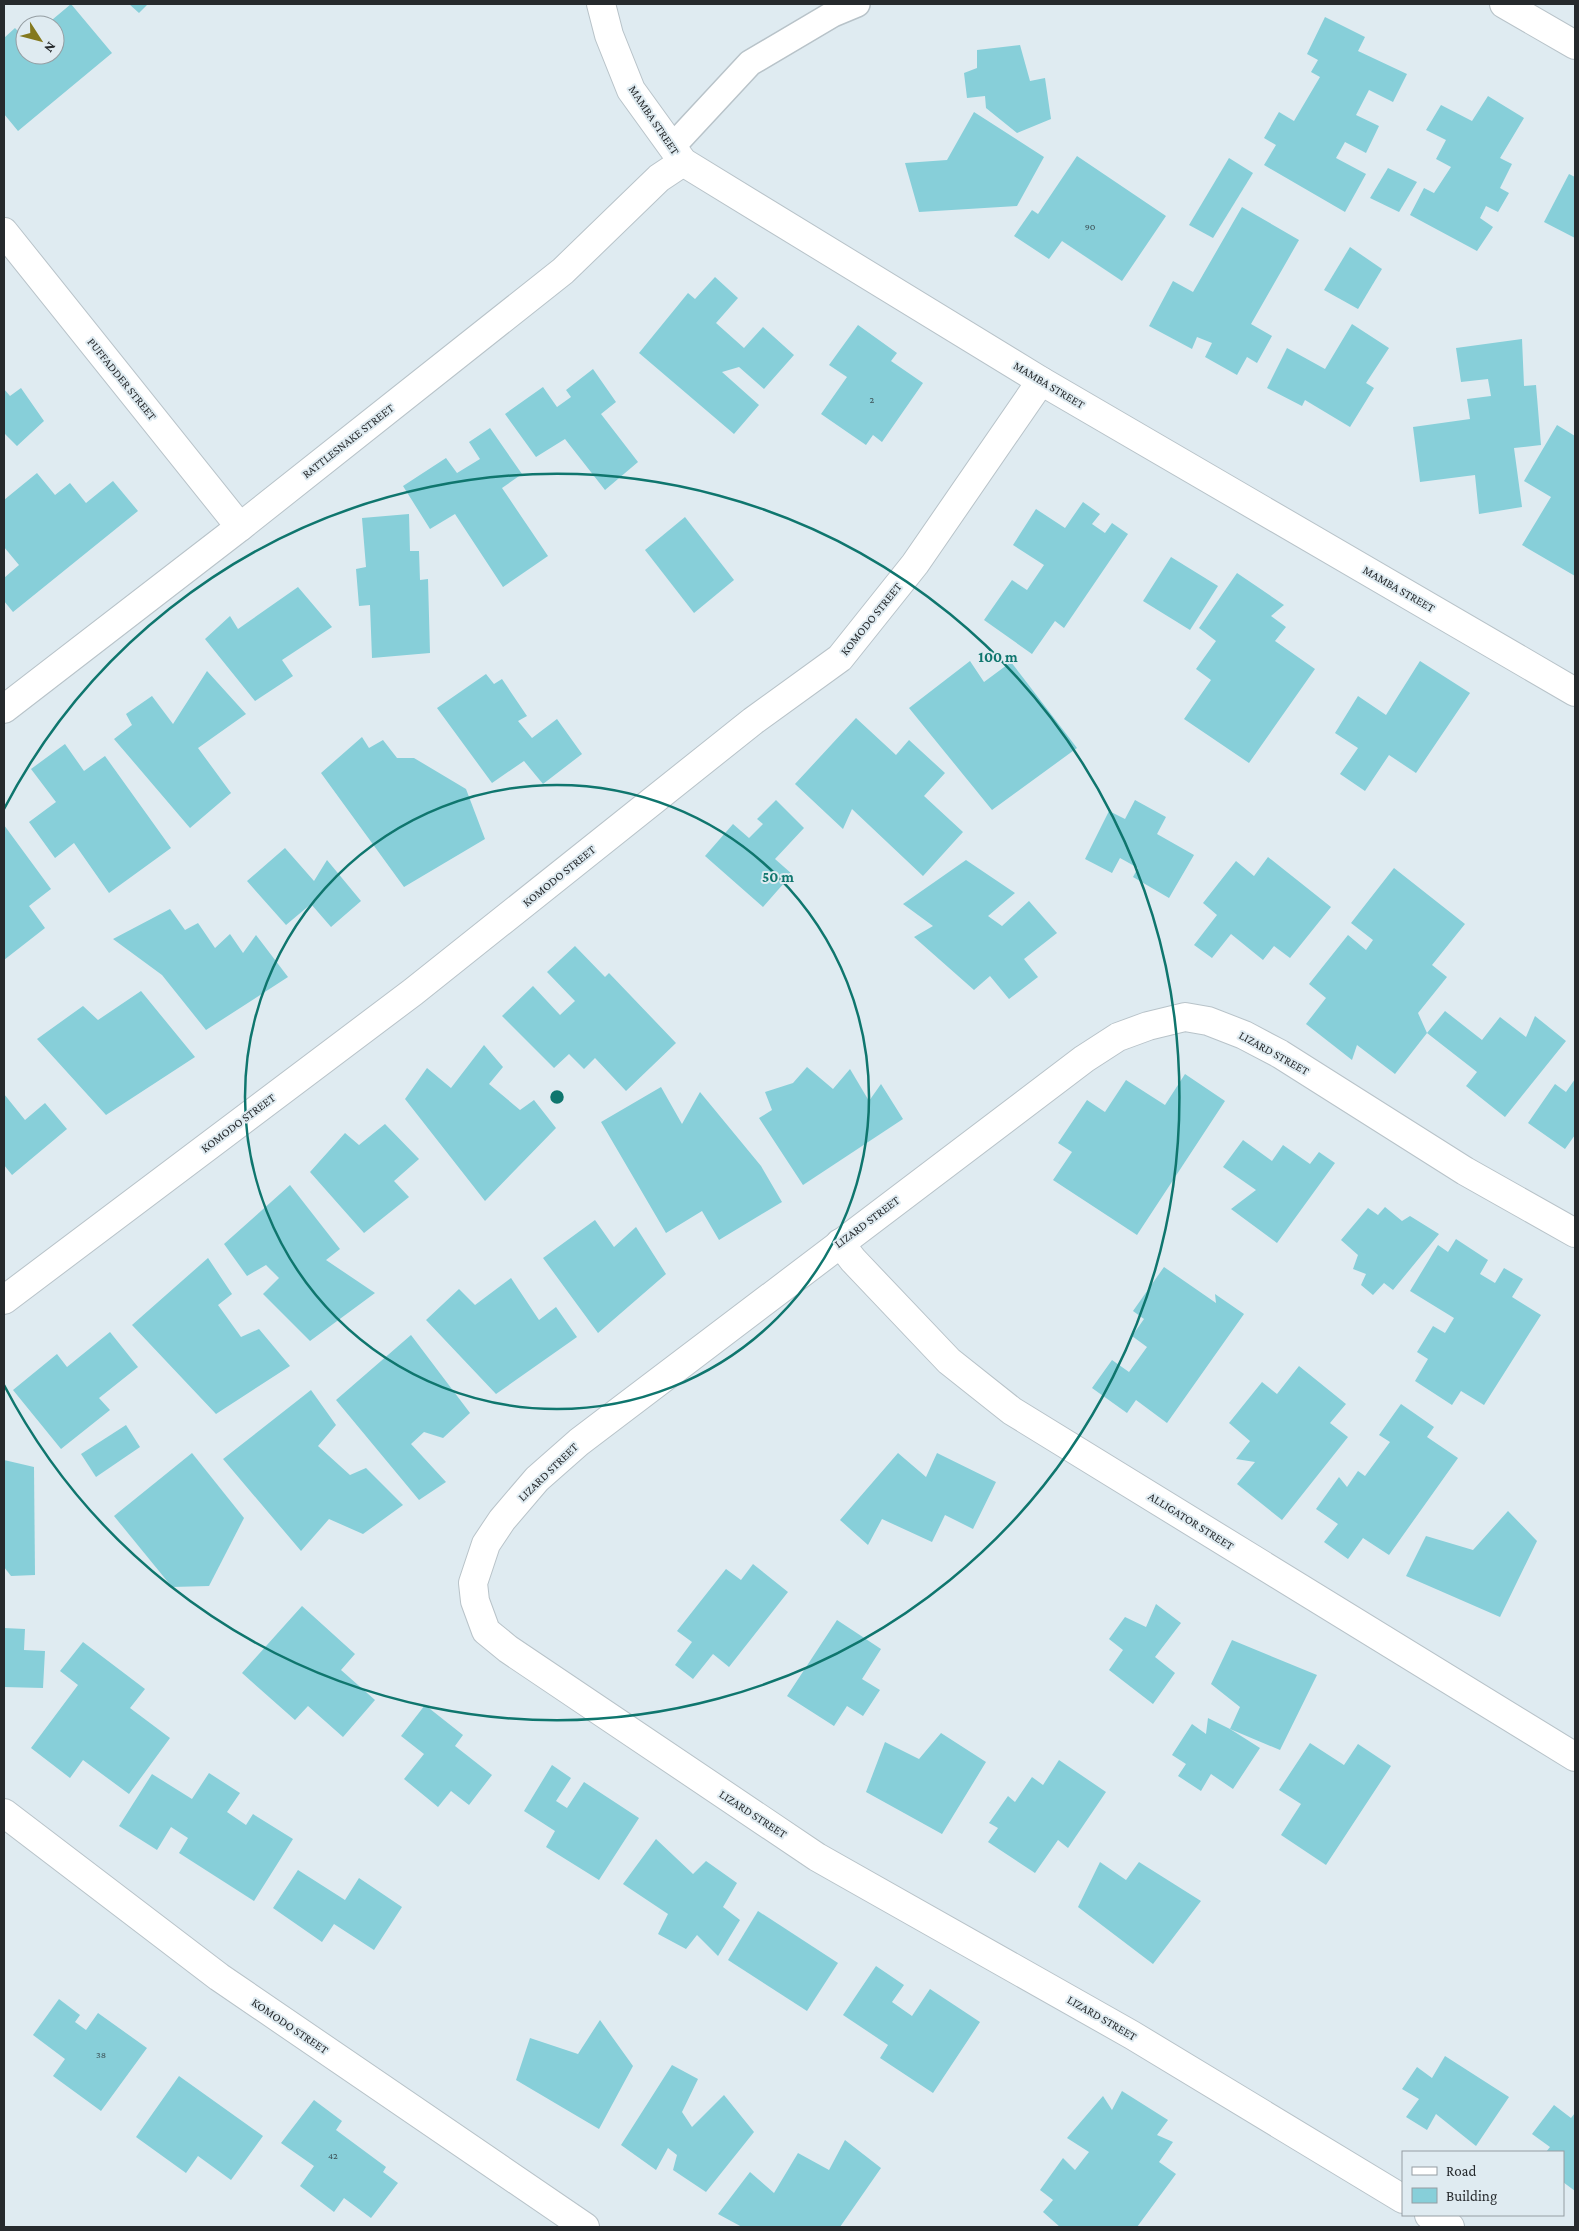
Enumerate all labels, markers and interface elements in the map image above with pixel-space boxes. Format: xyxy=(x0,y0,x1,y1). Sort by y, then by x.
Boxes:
north arrow xyxy=(15,15,65,65)
text: N xyxy=(41,39,60,57)
street label: MAMBA STREET xyxy=(626,83,683,158)
house number: 90 xyxy=(1085,221,1096,232)
street label: PUFFADDER STREET xyxy=(85,335,160,423)
street label: MAMBA STREET xyxy=(1011,358,1088,412)
house number: 2 xyxy=(870,394,875,405)
street label: RATTLESNAKE STREET xyxy=(299,401,397,481)
street label: MAMBA STREET xyxy=(1361,563,1438,615)
street label: KOMODO STREET xyxy=(837,580,905,658)
text: 100 m xyxy=(978,649,1018,665)
street label: KOMODO STREET xyxy=(520,842,598,910)
text: 50 m xyxy=(762,869,794,885)
street label: LIZARD STREET xyxy=(1237,1028,1312,1078)
centre of rings xyxy=(548,1088,566,1106)
street label: KOMODO STREET xyxy=(198,1090,278,1155)
street label: LIZARD STREET xyxy=(832,1193,903,1251)
street label: LIZARD STREET xyxy=(515,1440,581,1504)
street label: ALLIGATOR STREET xyxy=(1146,1489,1237,1553)
street label: LIZARD STREET xyxy=(717,1787,790,1841)
street label: LIZARD STREET xyxy=(1065,1992,1140,2044)
street label: KOMODO STREET xyxy=(249,1995,331,2057)
house number: 38 xyxy=(96,2049,106,2060)
house number: 42 xyxy=(328,2150,338,2161)
legend xyxy=(1402,2151,1564,2216)
text: Road xyxy=(1446,2163,1477,2179)
text: Building xyxy=(1446,2188,1497,2205)

